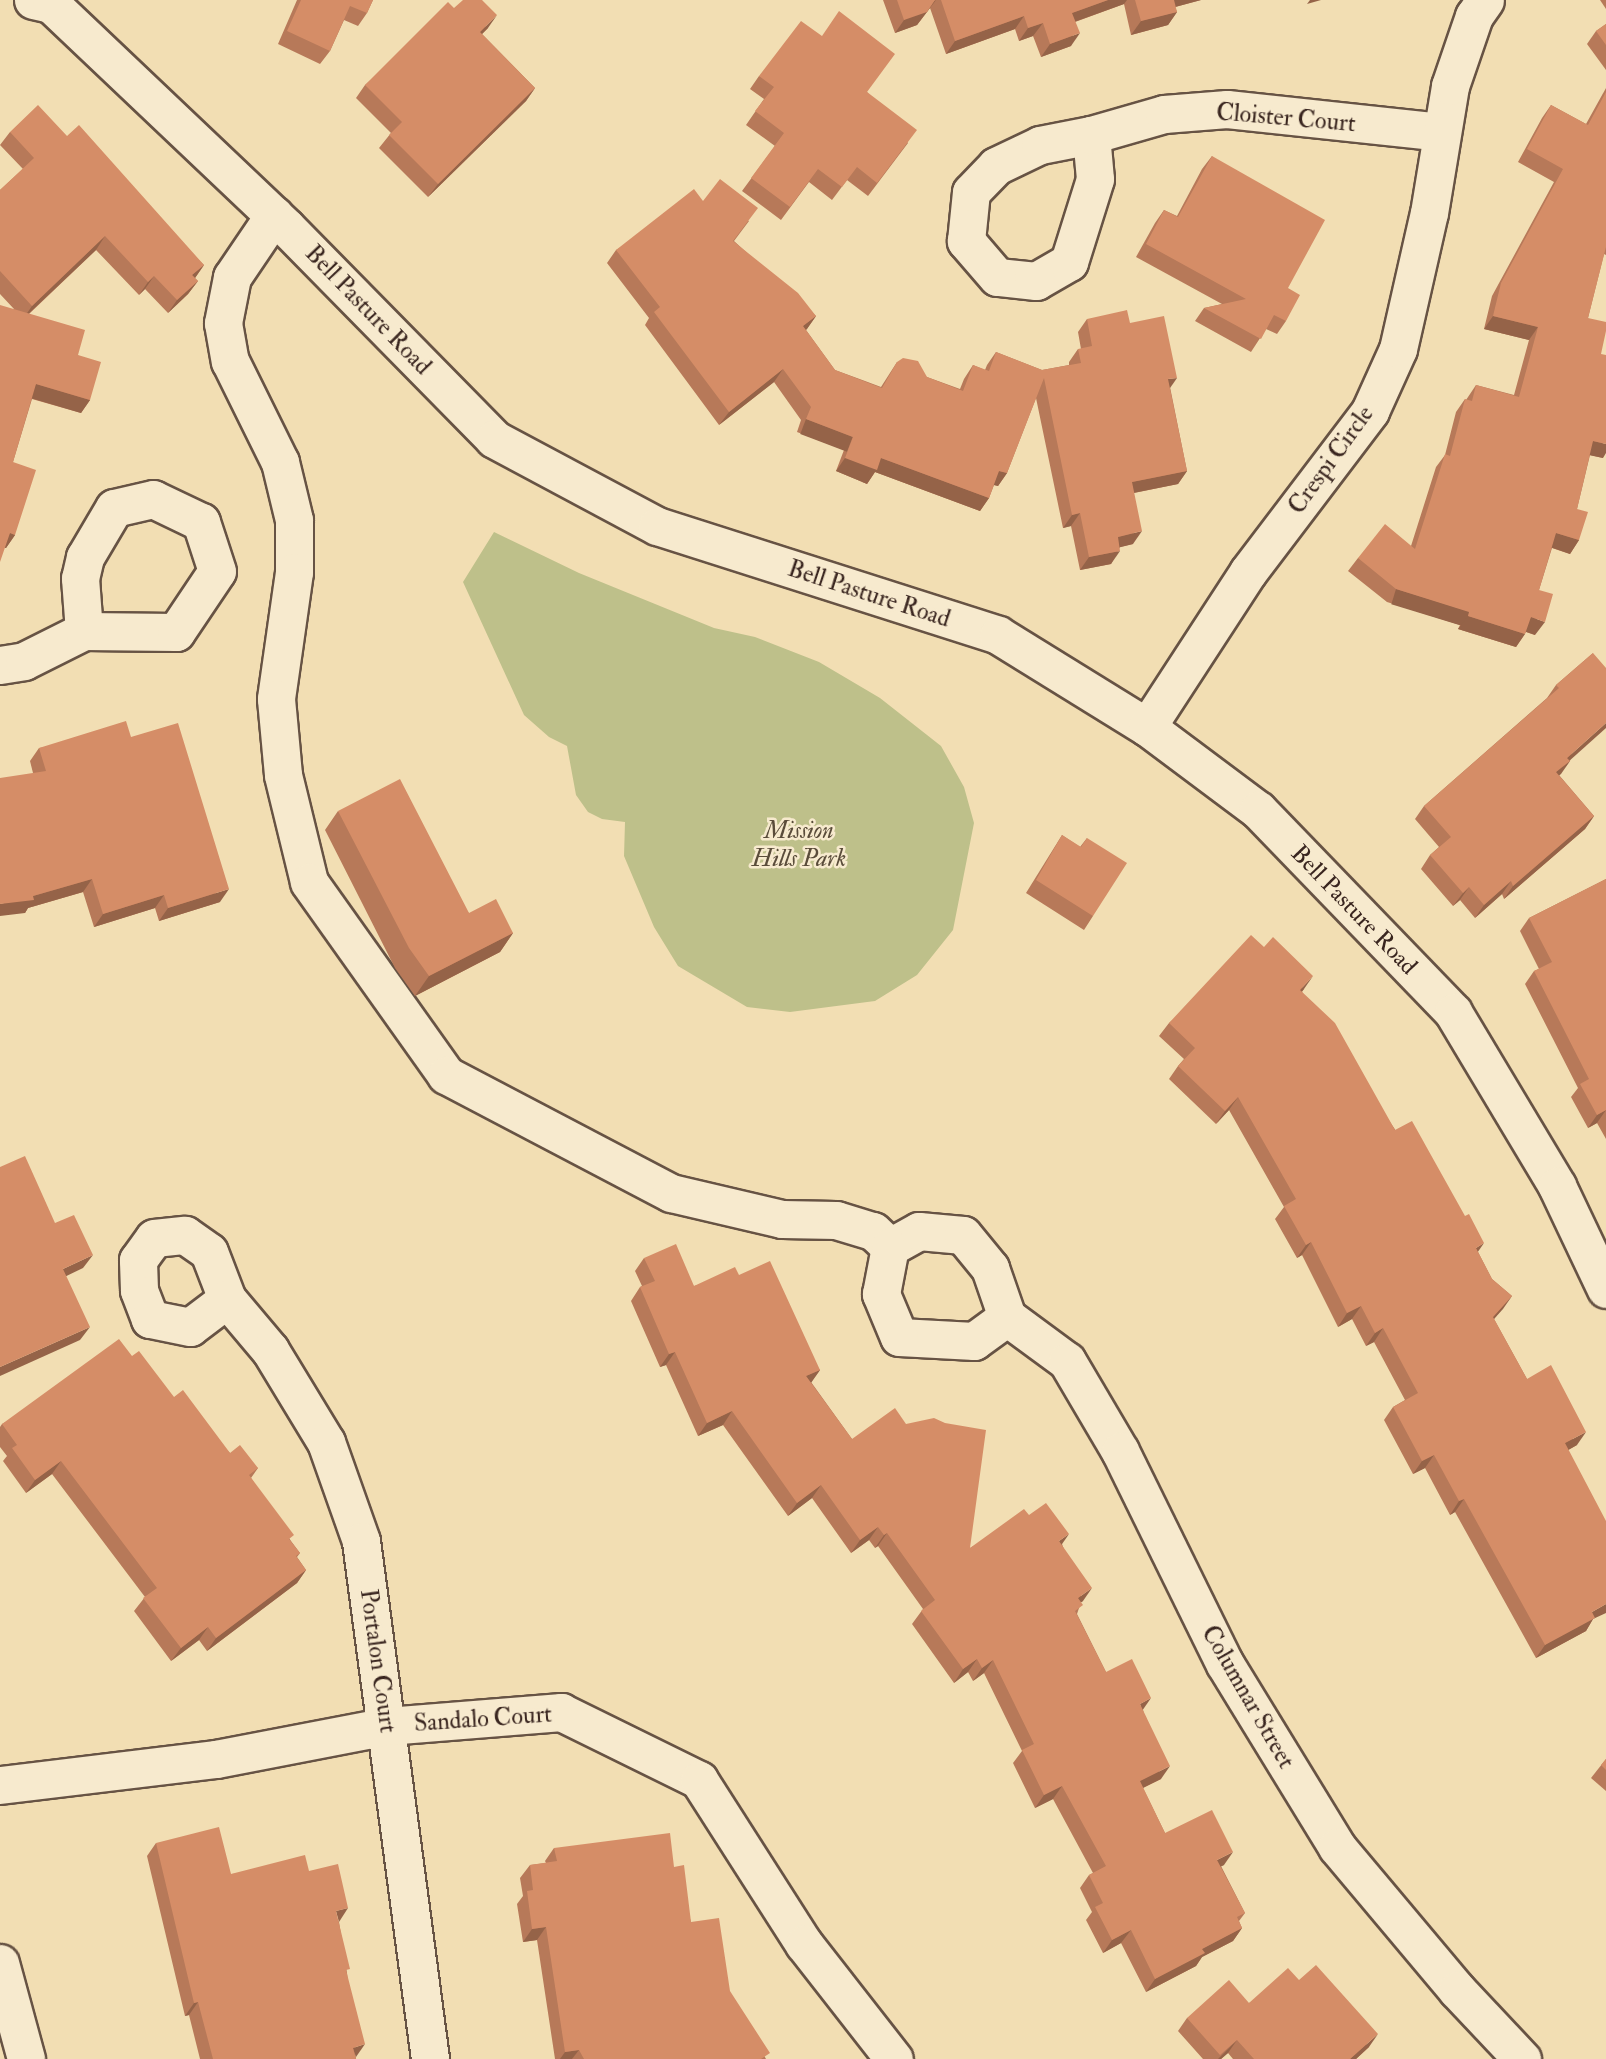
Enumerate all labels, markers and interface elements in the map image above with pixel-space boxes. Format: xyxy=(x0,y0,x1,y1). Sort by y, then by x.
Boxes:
street label: Cloister Court xyxy=(1215,98,1357,138)
street label: Bell Pasture Road xyxy=(299,239,437,381)
street label: Crespi Circle xyxy=(1282,400,1380,520)
street label: Bell Pasture Road xyxy=(784,554,954,634)
park label: Mission Hills Park xyxy=(752,817,846,873)
street label: Bell Pasture Road xyxy=(1285,839,1423,981)
street label: Portalon Court xyxy=(354,1587,402,1735)
street label: Columnar Street xyxy=(1195,1620,1301,1774)
street label: Sandalo Court xyxy=(413,1700,553,1738)

